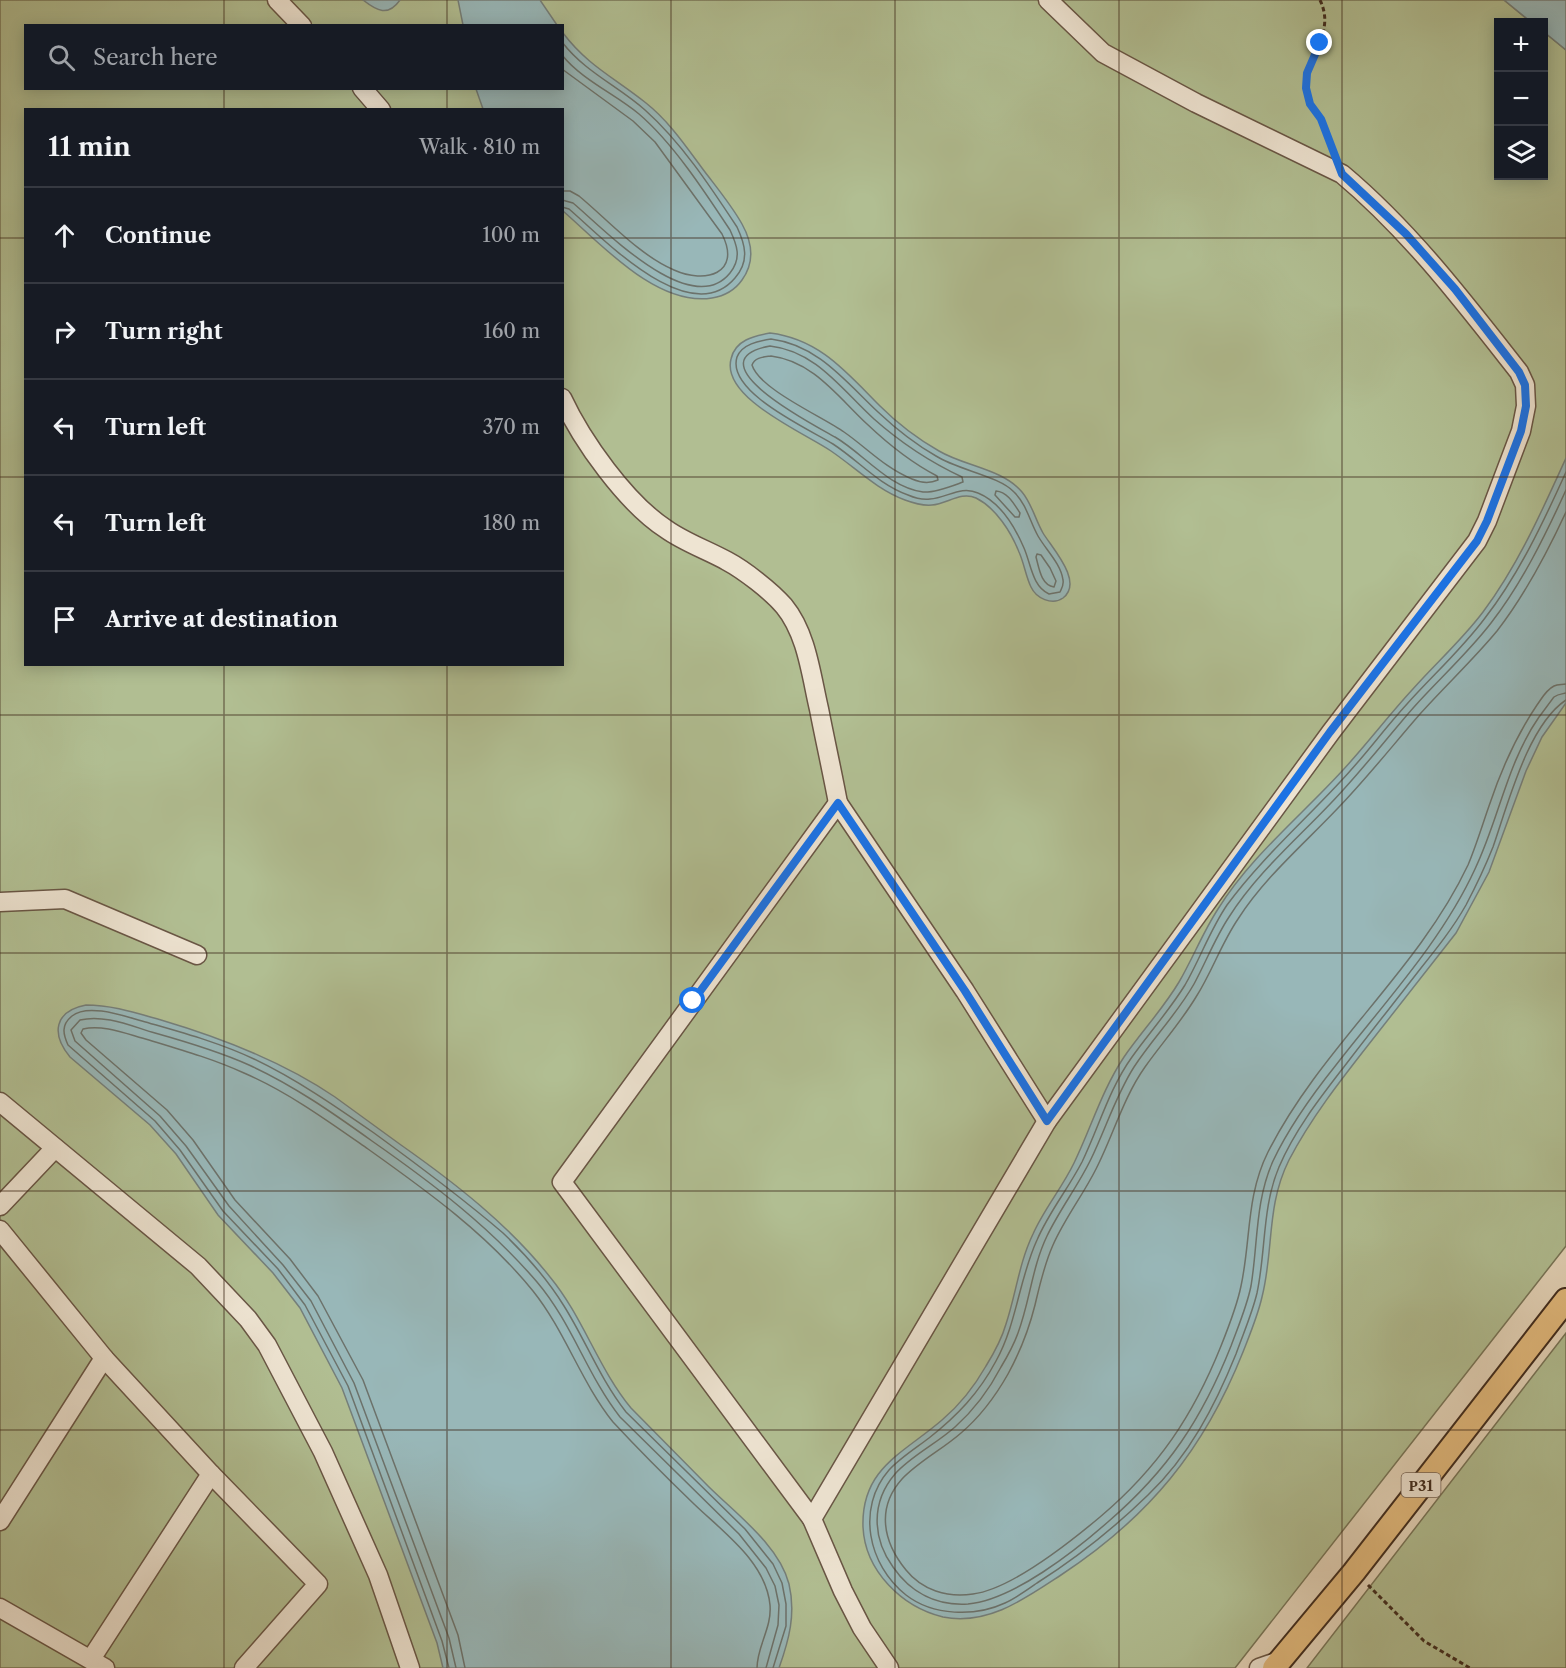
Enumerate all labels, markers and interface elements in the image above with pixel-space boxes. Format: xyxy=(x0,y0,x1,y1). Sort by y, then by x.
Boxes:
map controls xyxy=(1494,18,1548,180)
button: + xyxy=(1494,18,1548,72)
search box xyxy=(24,24,564,90)
route end xyxy=(1306,29,1332,55)
icon: search xyxy=(45,41,78,74)
text: Search here xyxy=(93,44,218,71)
button: − xyxy=(1494,72,1548,126)
button: layers xyxy=(1494,126,1548,180)
text: 11 min xyxy=(48,131,131,163)
text: Walk · 810 m xyxy=(419,135,540,159)
icon: ahead xyxy=(48,219,81,252)
text: Continue xyxy=(105,222,211,249)
text: 100 m xyxy=(482,223,540,247)
icon: right xyxy=(48,315,81,348)
text: Turn right xyxy=(105,318,223,345)
text: 160 m xyxy=(483,319,540,343)
icon: left xyxy=(48,411,81,444)
text: Turn left xyxy=(105,414,206,441)
text: 370 m xyxy=(483,415,540,439)
icon: left xyxy=(48,507,81,540)
text: Turn left xyxy=(105,510,206,537)
text: 180 m xyxy=(483,511,540,535)
icon: arrive xyxy=(48,603,81,636)
text: Arrive at destination xyxy=(105,606,338,633)
route start xyxy=(679,987,705,1013)
road number: Р31 xyxy=(1402,1473,1440,1497)

